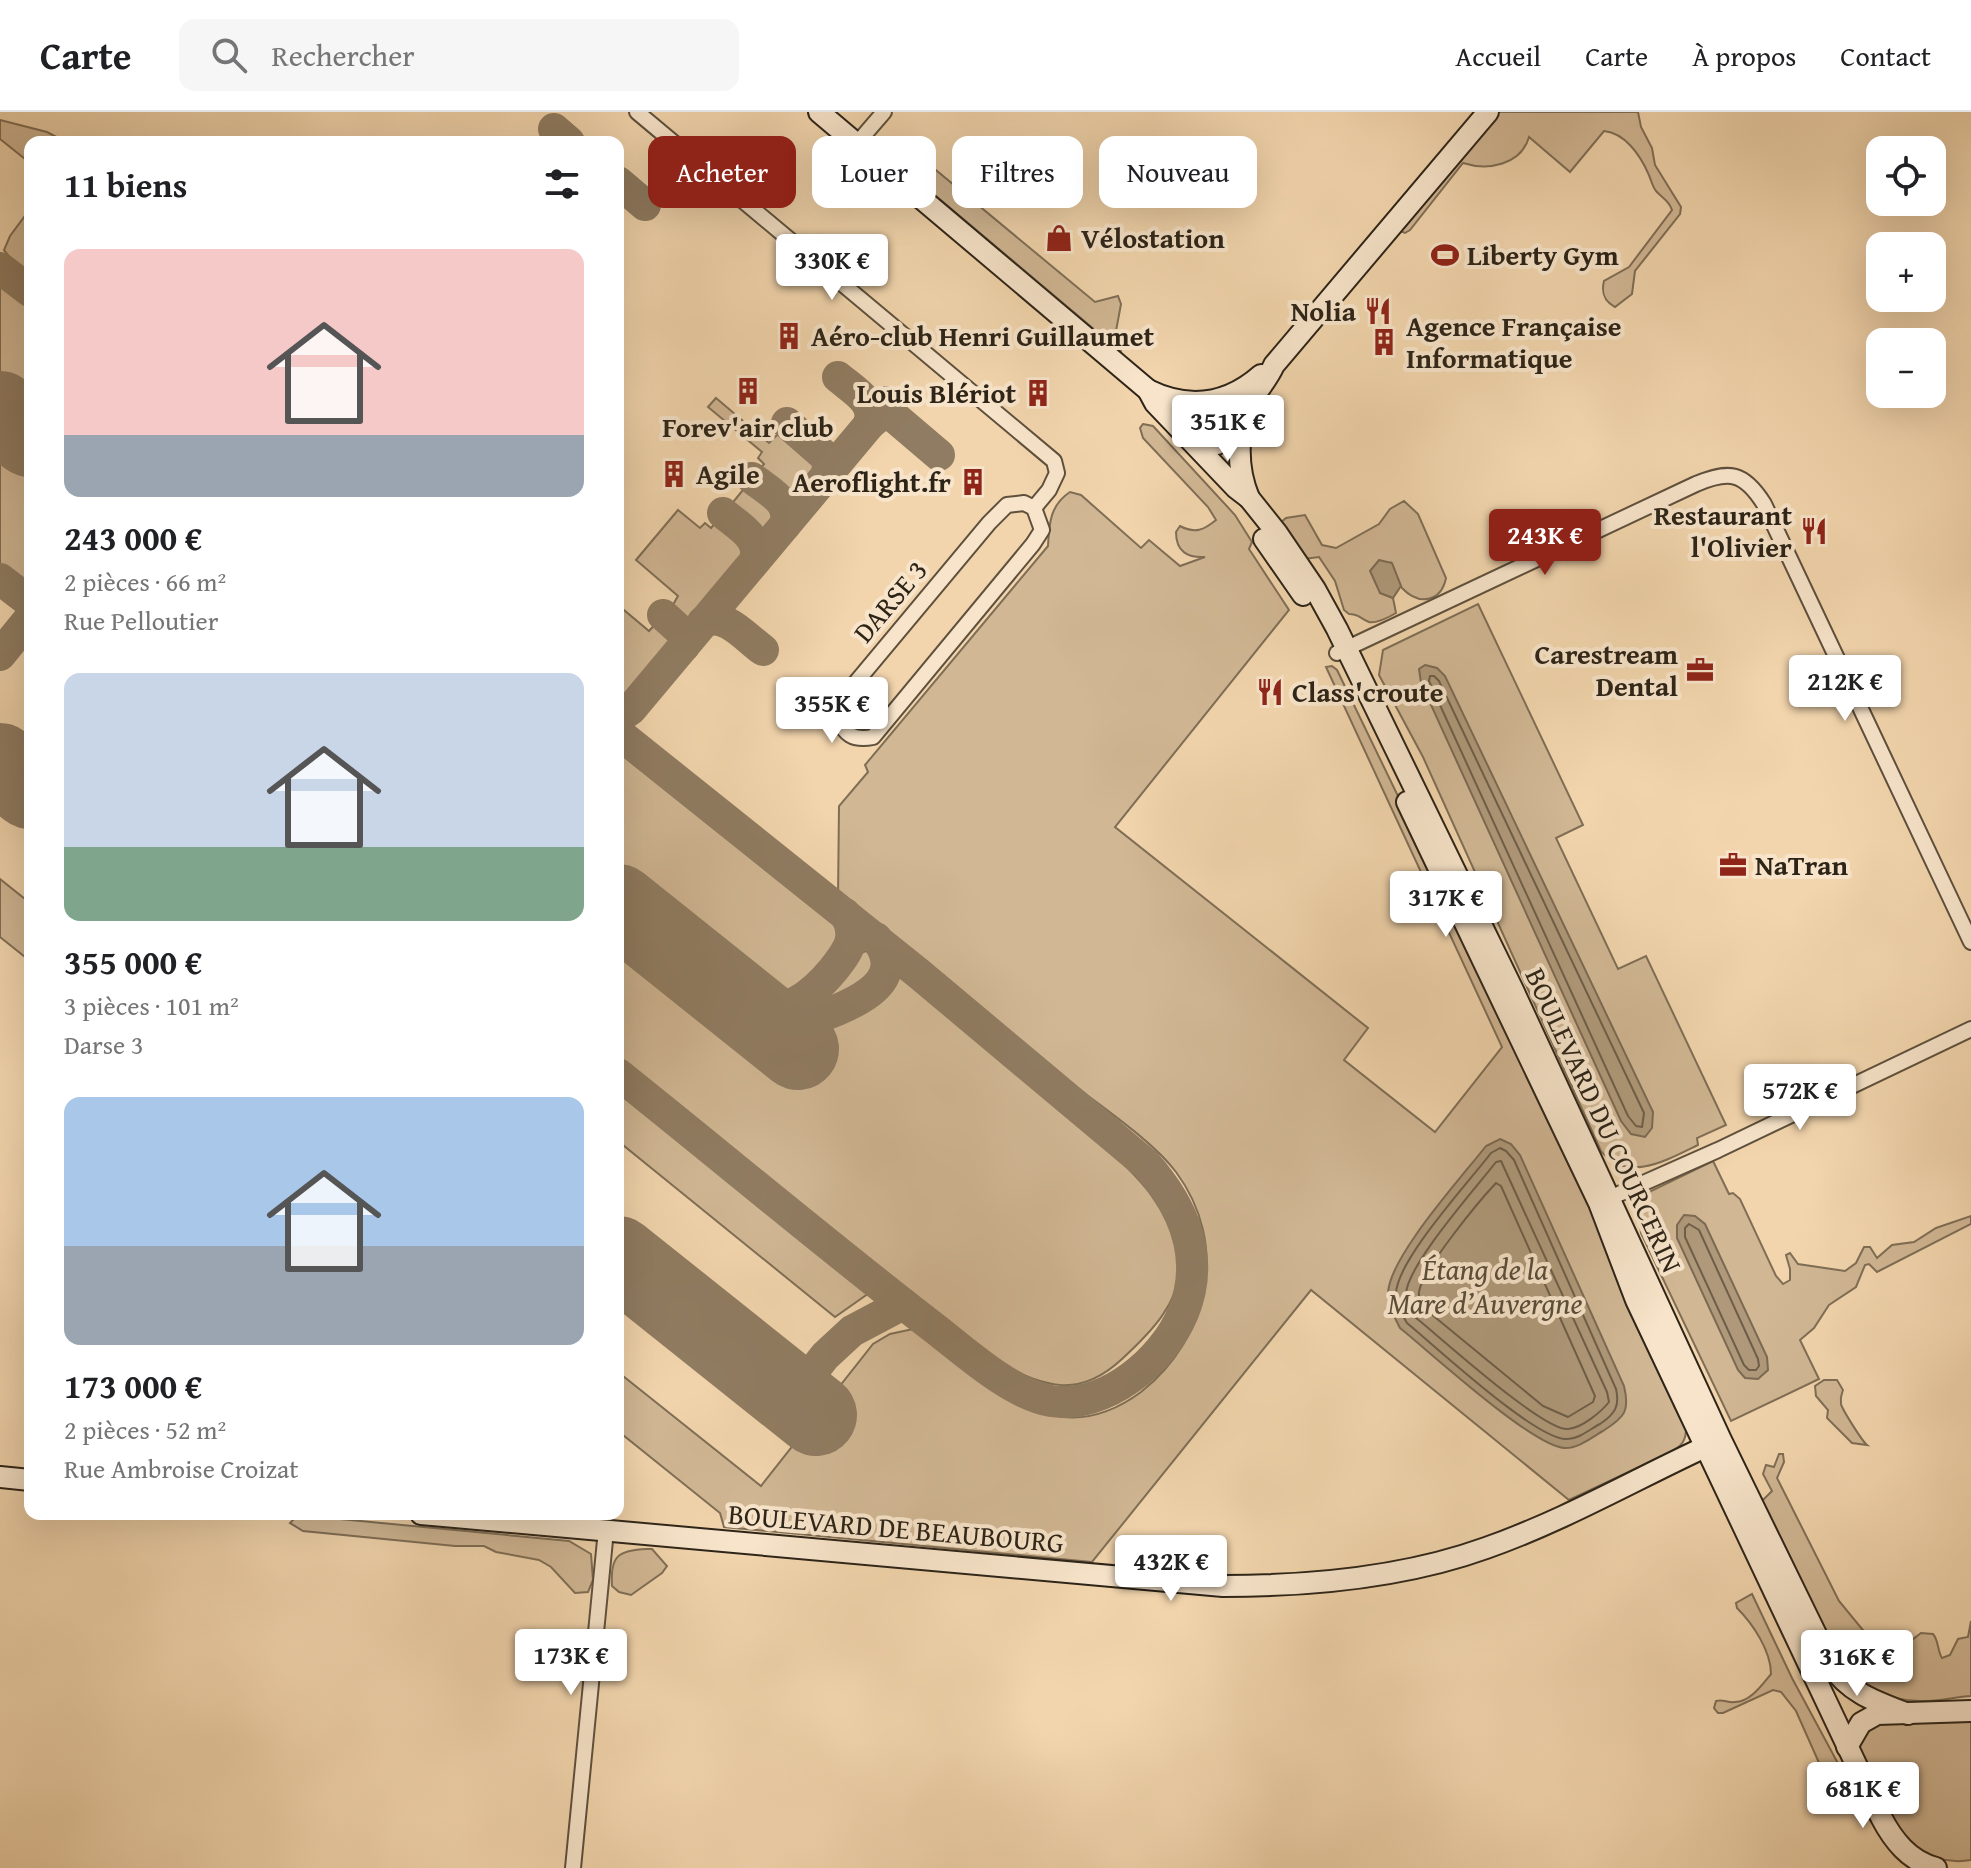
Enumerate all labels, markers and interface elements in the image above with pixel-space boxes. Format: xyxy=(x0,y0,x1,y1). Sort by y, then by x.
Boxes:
search box xyxy=(179,19,739,91)
text: Carte xyxy=(40,27,131,83)
icon: search xyxy=(207,33,251,77)
text: Rechercher xyxy=(271,33,415,77)
text: Accueil xyxy=(1455,35,1541,76)
text: Carte xyxy=(1585,35,1648,76)
text: À propos xyxy=(1692,35,1796,76)
text: Contact xyxy=(1840,35,1931,76)
chip: Acheter xyxy=(648,136,796,208)
chip: Louer xyxy=(812,136,936,208)
chip: Filtres xyxy=(952,136,1083,208)
chip: Nouveau xyxy=(1099,136,1257,208)
map controls xyxy=(1866,136,1946,408)
button: locate xyxy=(1866,136,1946,216)
text: 11 biens xyxy=(64,160,187,209)
icon: filters xyxy=(540,162,584,206)
place label: Vélostation xyxy=(1081,217,1225,258)
shop icon: Vélostation xyxy=(1044,223,1074,253)
button: + xyxy=(1866,232,1946,312)
pin: 330K € xyxy=(767,234,897,302)
place label: Liberty Gym xyxy=(1467,234,1619,275)
text: 330K € xyxy=(794,240,870,279)
sports icon: Liberty Gym xyxy=(1430,240,1460,270)
place label: Nolia xyxy=(1291,290,1357,331)
restaurant icon: Nolia xyxy=(1363,296,1393,326)
icon: home xyxy=(252,301,396,445)
place label: Agence Française Informatique xyxy=(1406,305,1622,378)
place label: Aéro-club Henri Guillaumet xyxy=(811,315,1155,356)
building icon: Aéro-club Henri Guillaumet xyxy=(774,321,804,351)
building icon: Agence Française Informatique xyxy=(1369,327,1399,357)
button: − xyxy=(1866,328,1946,408)
place label: Louis Blériot xyxy=(857,372,1016,413)
building icon: Forev'air club xyxy=(733,376,763,406)
building icon: Louis Blériot xyxy=(1023,378,1053,408)
pin: 351K € xyxy=(1163,395,1293,463)
text: 351K € xyxy=(1190,401,1266,440)
place label: Forev'air club xyxy=(662,406,834,447)
place label: Agile xyxy=(696,453,760,494)
building icon: Agile xyxy=(659,459,689,489)
place label: Aeroflight.fr xyxy=(792,461,951,502)
building icon: Aeroflight.fr xyxy=(958,467,988,497)
place label: Restaurant l'Olivier xyxy=(1654,494,1792,567)
pin: 243K € xyxy=(1480,509,1610,577)
text: 243 000 € xyxy=(64,513,202,562)
text: 243K € xyxy=(1507,515,1583,554)
restaurant icon: Restaurant l'Olivier xyxy=(1799,516,1829,546)
street label: DARSE 3 xyxy=(843,550,936,651)
text: 2 pièces · 66 m² xyxy=(64,562,226,601)
text: Rue Pelloutier xyxy=(64,601,218,640)
place label: Carestream Dental xyxy=(1534,633,1678,706)
office icon: Carestream Dental xyxy=(1685,655,1715,685)
pin: 212K € xyxy=(1780,655,1910,723)
text: 212K € xyxy=(1807,661,1883,700)
place label: Class'croute xyxy=(1292,671,1443,712)
pin: 355K € xyxy=(767,677,897,745)
restaurant icon: Class'croute xyxy=(1255,677,1285,707)
text: 355K € xyxy=(794,683,870,722)
icon: home xyxy=(252,725,396,869)
place label: NaTran xyxy=(1755,844,1849,885)
office icon: NaTran xyxy=(1718,850,1748,880)
pin: 317K € xyxy=(1381,871,1511,939)
text: 317K € xyxy=(1408,877,1484,916)
text: 355 000 € xyxy=(64,937,202,986)
street label: BOULEVARD DU COURCERIN xyxy=(1516,961,1693,1279)
text: 3 pièces · 101 m² xyxy=(64,986,239,1025)
text: Darse 3 xyxy=(64,1025,144,1064)
pin: 572K € xyxy=(1735,1064,1865,1132)
text: 572K € xyxy=(1762,1070,1838,1109)
icon: home xyxy=(252,1149,396,1293)
water label: Étang de la Mare d’Auvergne xyxy=(1387,1247,1583,1325)
text: 173 000 € xyxy=(64,1361,202,1410)
text: 2 pièces · 52 m² xyxy=(64,1410,226,1449)
text: Rue Ambroise Croizat xyxy=(64,1449,298,1488)
street label: BOULEVARD DE BEAUBOURG xyxy=(727,1492,1066,1563)
pin: 432K € xyxy=(1106,1535,1236,1603)
text: 432K € xyxy=(1133,1541,1209,1580)
pin: 173K € xyxy=(506,1629,636,1697)
pin: 316K € xyxy=(1792,1630,1922,1698)
text: 173K € xyxy=(533,1635,609,1674)
text: 316K € xyxy=(1819,1636,1895,1675)
pin: 681K € xyxy=(1798,1762,1928,1830)
text: 681K € xyxy=(1825,1768,1901,1807)

